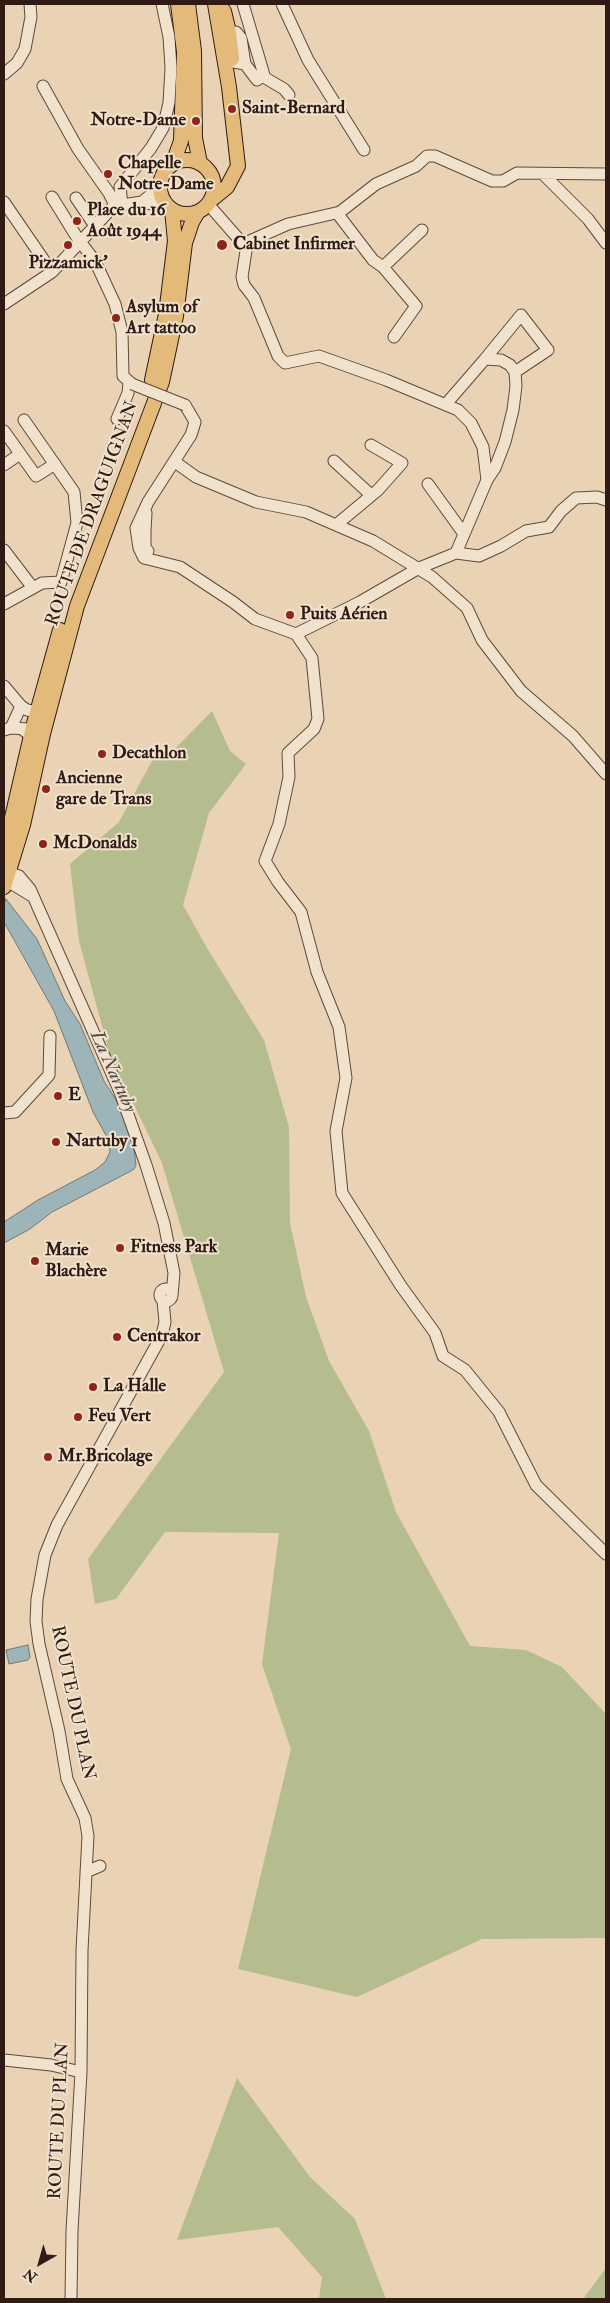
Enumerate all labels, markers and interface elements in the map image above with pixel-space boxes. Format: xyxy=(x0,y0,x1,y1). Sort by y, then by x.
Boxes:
place label: Saint-Bernard xyxy=(242,98,345,120)
marker: Saint-Bernard xyxy=(226,103,238,115)
place label: Notre-Dame xyxy=(91,110,186,132)
marker: Notre-Dame xyxy=(190,115,202,127)
place label: Chapelle Notre-Dame xyxy=(118,153,213,195)
marker: Chapelle Notre-Dame xyxy=(102,168,114,180)
place label: Place du 16 Août 1944 xyxy=(87,200,165,242)
marker: Place du 16 Août 1944 xyxy=(71,215,83,227)
place label: Cabinet Infirmer xyxy=(233,234,355,256)
marker: Cabinet Infirmer xyxy=(215,238,229,252)
marker: Pizzamick' xyxy=(62,239,74,251)
place label: Pizzamick' xyxy=(28,253,108,275)
place label: Asylum of Art tattoo xyxy=(126,297,198,340)
marker: Asylum of Art tattoo xyxy=(110,312,122,324)
street label: ROUTE DE DRAGUIGNAN xyxy=(42,399,144,629)
place label: Puits Aérien xyxy=(300,604,387,626)
marker: Puits Aérien xyxy=(284,609,296,621)
place label: Decathlon xyxy=(112,743,187,765)
marker: Decathlon xyxy=(96,748,108,760)
place label: Ancienne gare de Trans xyxy=(56,768,151,811)
marker: Ancienne gare de Trans xyxy=(40,783,52,795)
place label: McDonalds xyxy=(53,833,137,855)
marker: McDonalds xyxy=(37,838,49,850)
water label: La Nartuby xyxy=(84,1027,140,1117)
place label: E xyxy=(68,1085,81,1107)
marker: E xyxy=(52,1090,64,1102)
place label: Nartuby 1 xyxy=(66,1131,138,1153)
marker: Nartuby 1 xyxy=(50,1136,62,1148)
place label: Fitness Park xyxy=(130,1237,217,1259)
place label: Marie Blachère xyxy=(45,1240,107,1282)
marker: Fitness Park xyxy=(114,1242,126,1254)
marker: Marie Blachère xyxy=(29,1255,41,1267)
place label: Centrakor xyxy=(127,1326,200,1348)
marker: Centrakor xyxy=(111,1331,123,1343)
place label: La Halle xyxy=(103,1376,166,1398)
marker: La Halle xyxy=(87,1381,99,1393)
place label: Feu Vert xyxy=(88,1406,151,1428)
marker: Feu Vert xyxy=(72,1411,84,1423)
place label: Mr.Bricolage xyxy=(58,1446,153,1468)
marker: Mr.Bricolage xyxy=(42,1451,54,1463)
street label: ROUTE DU PLAN xyxy=(45,1624,99,1782)
street label: ROUTE DU PLAN xyxy=(45,2042,75,2200)
north arrow xyxy=(15,2238,65,2288)
text: N xyxy=(20,2265,41,2286)

